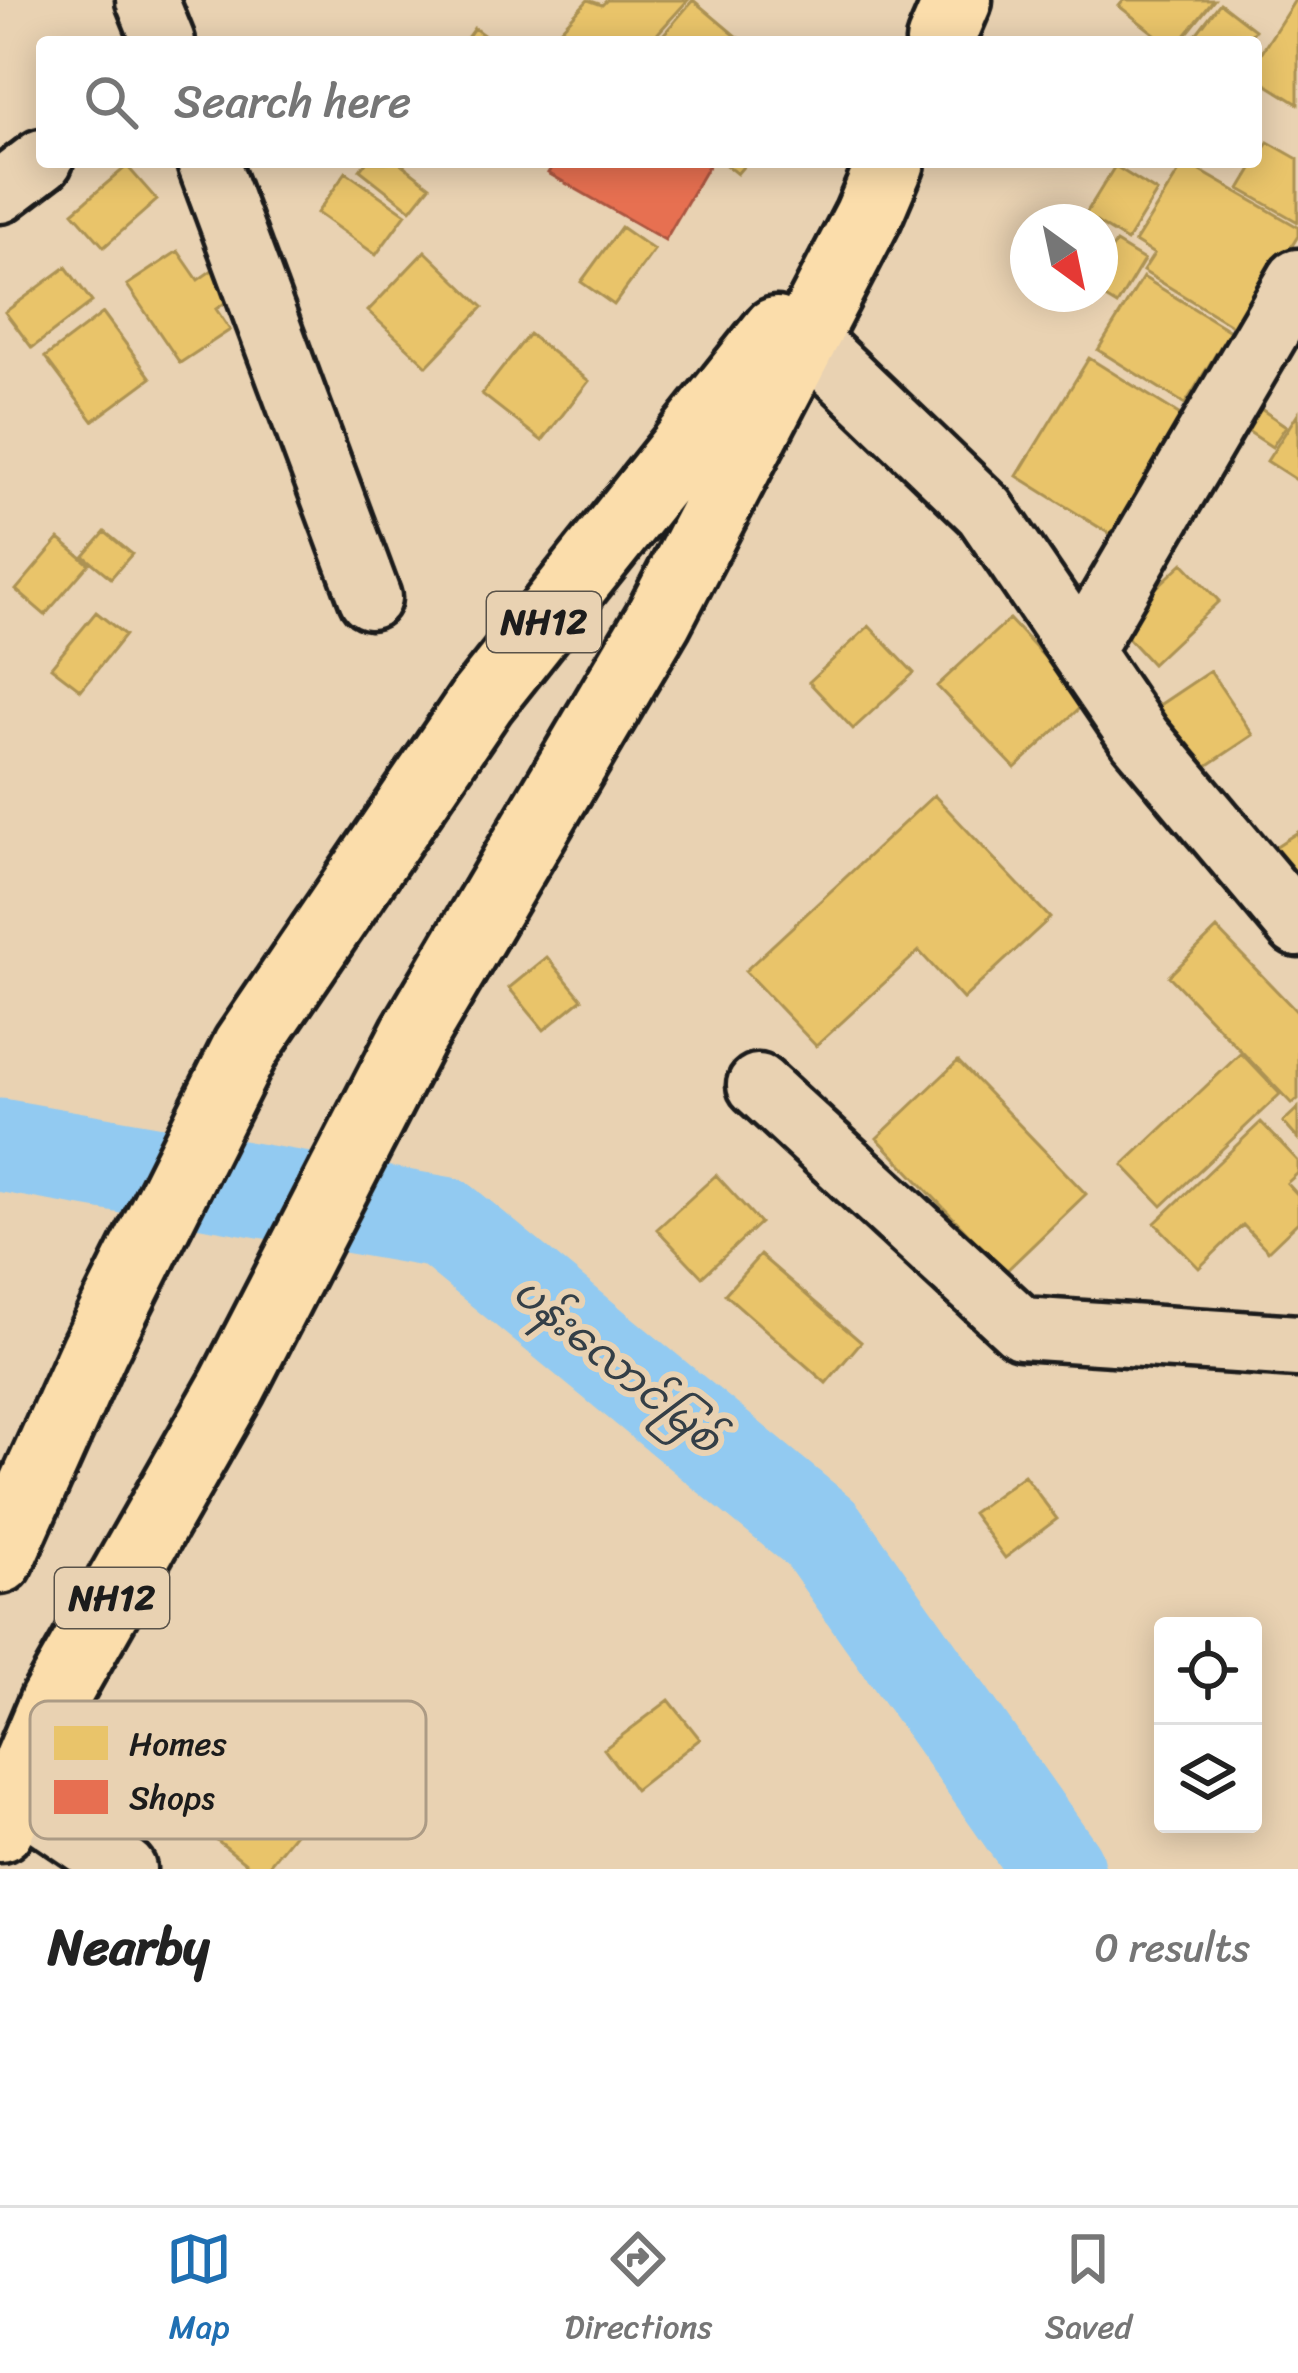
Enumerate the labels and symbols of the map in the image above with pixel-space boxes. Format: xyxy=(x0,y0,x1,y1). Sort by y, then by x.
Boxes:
north arrow xyxy=(1010,204,1118,312)
road number: NH12 xyxy=(487,592,601,652)
water label: ပန်းလောင်မြစ် xyxy=(495,1257,741,1475)
road number: NH12 xyxy=(55,1568,169,1628)
legend xyxy=(30,1701,426,1839)
text: Homes xyxy=(129,1715,227,1773)
text: Shops xyxy=(129,1769,215,1827)

